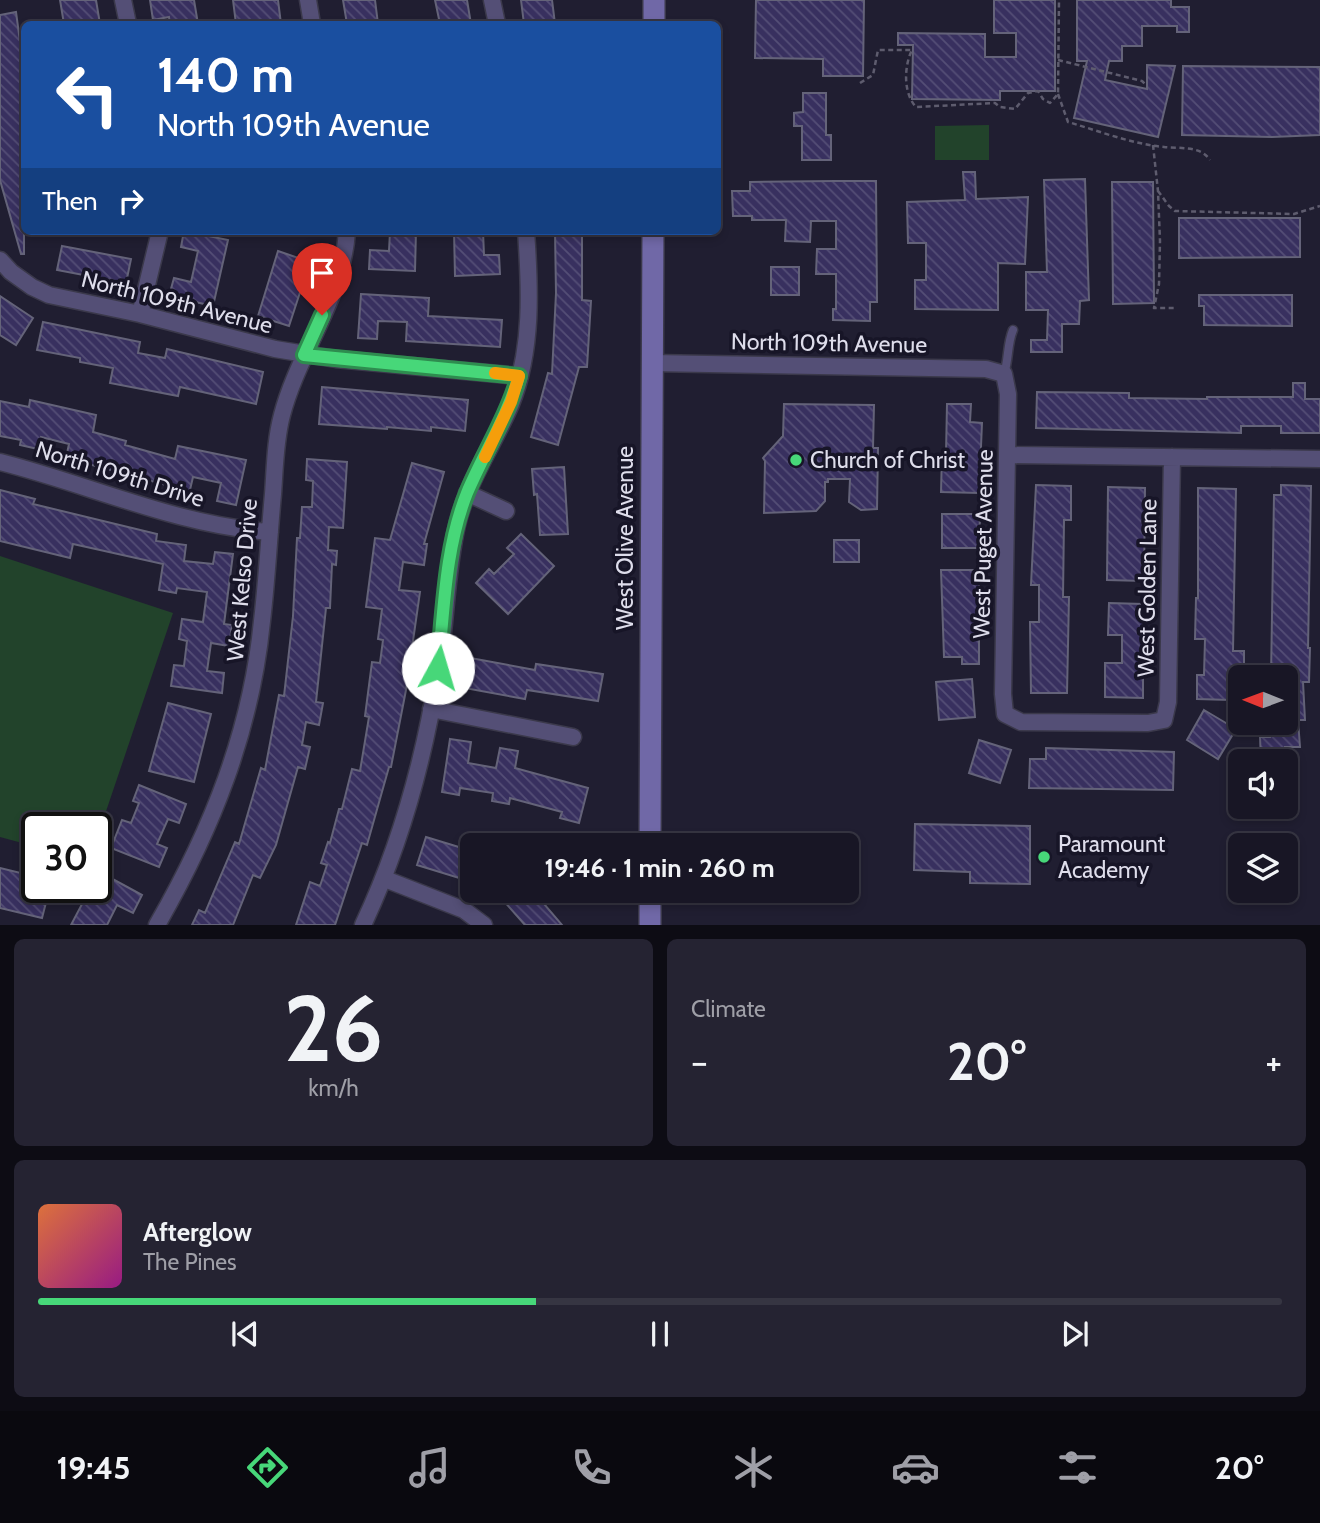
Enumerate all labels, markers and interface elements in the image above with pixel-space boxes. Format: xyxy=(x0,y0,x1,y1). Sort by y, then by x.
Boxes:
text: 140 m xyxy=(157,45,294,104)
icon: left xyxy=(42,49,133,140)
text: North 109th Avenue xyxy=(157,105,430,144)
icon: right xyxy=(112,182,150,220)
text: Then xyxy=(42,185,98,217)
pin xyxy=(292,243,352,315)
icon: arrive xyxy=(303,254,341,292)
street label: North 109th Avenue xyxy=(78,265,276,339)
street label: North 109th Avenue xyxy=(731,327,928,359)
street label: North 109th Drive xyxy=(32,435,208,513)
street label: West Olive Avenue xyxy=(611,446,639,630)
place label: Church of Christ xyxy=(810,446,965,474)
street label: West Puget Avenue xyxy=(967,449,999,639)
marker: Church of Christ xyxy=(788,452,804,468)
street label: West Kelso Drive xyxy=(221,497,263,663)
street label: West Golden Lane xyxy=(1131,498,1163,677)
position arrow xyxy=(401,631,475,705)
north arrow xyxy=(1228,665,1298,735)
map controls xyxy=(1228,665,1298,903)
button: sound xyxy=(1228,749,1298,819)
speed limit sign: 30 xyxy=(21,812,112,903)
place label: Paramount Academy xyxy=(1058,830,1166,884)
button: layers xyxy=(1228,833,1298,903)
marker: Paramount Academy xyxy=(1036,849,1052,865)
text: 19:46 · 1 min · 260 m xyxy=(545,852,775,884)
text: 26 xyxy=(284,973,383,1084)
text: Climate xyxy=(691,995,766,1023)
text: 20° xyxy=(947,1030,1026,1093)
text: − xyxy=(691,1038,708,1085)
text: + xyxy=(1265,1038,1282,1085)
text: km/h xyxy=(308,1074,359,1102)
text: Afterglow xyxy=(143,1216,252,1248)
text: The Pines xyxy=(143,1248,237,1276)
icon: previous xyxy=(226,1315,264,1353)
icon: pause xyxy=(641,1315,679,1353)
icon: next xyxy=(1056,1315,1094,1353)
icon: directions xyxy=(243,1443,292,1492)
icon: music xyxy=(405,1443,454,1492)
icon: phone xyxy=(567,1443,616,1492)
icon: climate xyxy=(729,1443,778,1492)
icon: car xyxy=(891,1443,940,1492)
icon: filters xyxy=(1053,1443,1102,1492)
text: 19:45 xyxy=(56,1448,130,1487)
text: 20° xyxy=(1215,1448,1264,1487)

